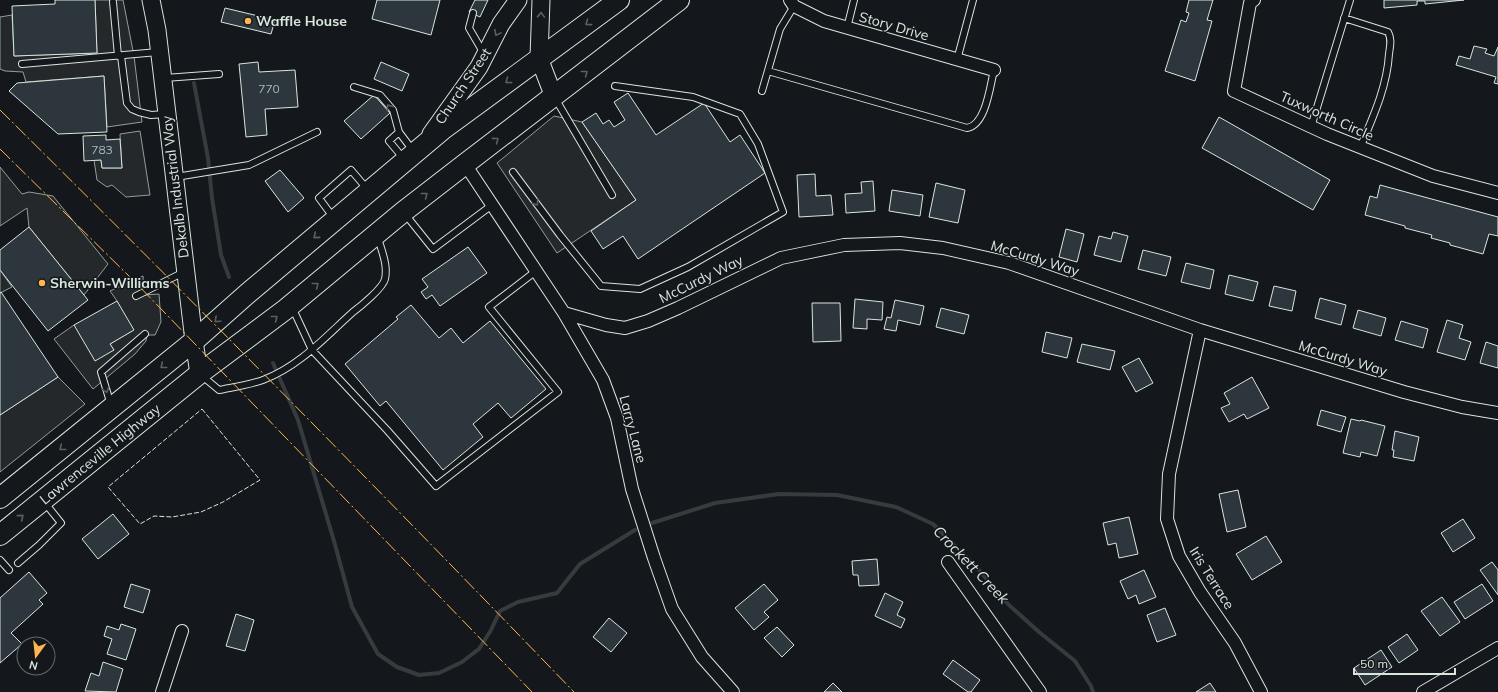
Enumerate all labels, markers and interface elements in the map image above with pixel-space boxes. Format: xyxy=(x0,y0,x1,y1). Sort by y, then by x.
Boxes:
street label: Story Drive xyxy=(857,7,931,45)
place label: Waffle House xyxy=(256,12,347,30)
one-way arrow xyxy=(536,12,545,18)
marker: Waffle House xyxy=(243,16,253,26)
one-way arrow xyxy=(585,18,592,26)
one-way arrow xyxy=(494,29,502,36)
street label: Church Street xyxy=(431,44,495,128)
one-way arrow xyxy=(580,71,587,78)
one-way arrow xyxy=(505,77,512,84)
house number: 770 xyxy=(258,81,280,96)
street label: Tuxworth Circle xyxy=(1277,87,1377,145)
one-way arrow xyxy=(387,105,394,112)
street label: Dekalb Industrial Way xyxy=(157,114,193,259)
one-way arrow xyxy=(492,138,499,145)
house number: 783 xyxy=(91,142,113,157)
one-way arrow xyxy=(421,193,428,200)
one-way arrow xyxy=(531,199,539,206)
one-way arrow xyxy=(313,231,321,238)
street label: McCurdy Way xyxy=(989,236,1082,280)
street label: McCurdy Way xyxy=(656,251,747,307)
place label: Sherwin-Williams xyxy=(50,274,170,292)
marker: Sherwin-Williams xyxy=(37,278,47,288)
one-way arrow xyxy=(311,282,319,289)
one-way arrow xyxy=(214,316,222,323)
one-way arrow xyxy=(270,316,277,323)
street label: McCurdy Way xyxy=(1297,336,1390,380)
one-way arrow xyxy=(161,361,168,368)
one-way arrow xyxy=(101,386,110,393)
street label: Larry Lane xyxy=(615,393,651,465)
street label: Lawrenceville Highway xyxy=(36,399,165,508)
one-way arrow xyxy=(60,443,67,450)
one-way arrow xyxy=(17,515,24,522)
water label: Crockett Creek xyxy=(929,522,1014,609)
street label: Iris Terrace xyxy=(1186,543,1238,613)
north arrow xyxy=(16,636,56,676)
scale bar xyxy=(1354,650,1455,676)
text: 50 m xyxy=(1360,656,1388,671)
text: N xyxy=(28,658,39,673)

